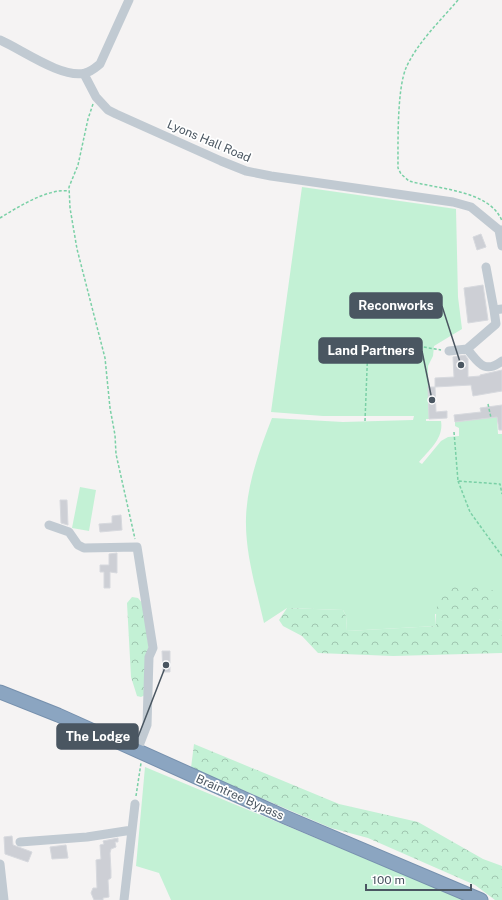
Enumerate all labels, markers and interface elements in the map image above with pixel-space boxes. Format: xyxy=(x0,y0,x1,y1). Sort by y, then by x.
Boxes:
street label: Lyons Hall Road xyxy=(165,117,253,165)
callout: Reconworks xyxy=(350,293,442,318)
text: Reconworks xyxy=(358,298,434,313)
callout: Land Partners xyxy=(319,338,422,363)
text: Land Partners xyxy=(327,343,415,358)
callout: The Lodge xyxy=(57,724,138,749)
text: The Lodge xyxy=(66,729,130,744)
street label: Braintree Bypass xyxy=(194,771,286,823)
scale bar xyxy=(366,866,471,892)
text: 100 m xyxy=(372,873,405,887)

